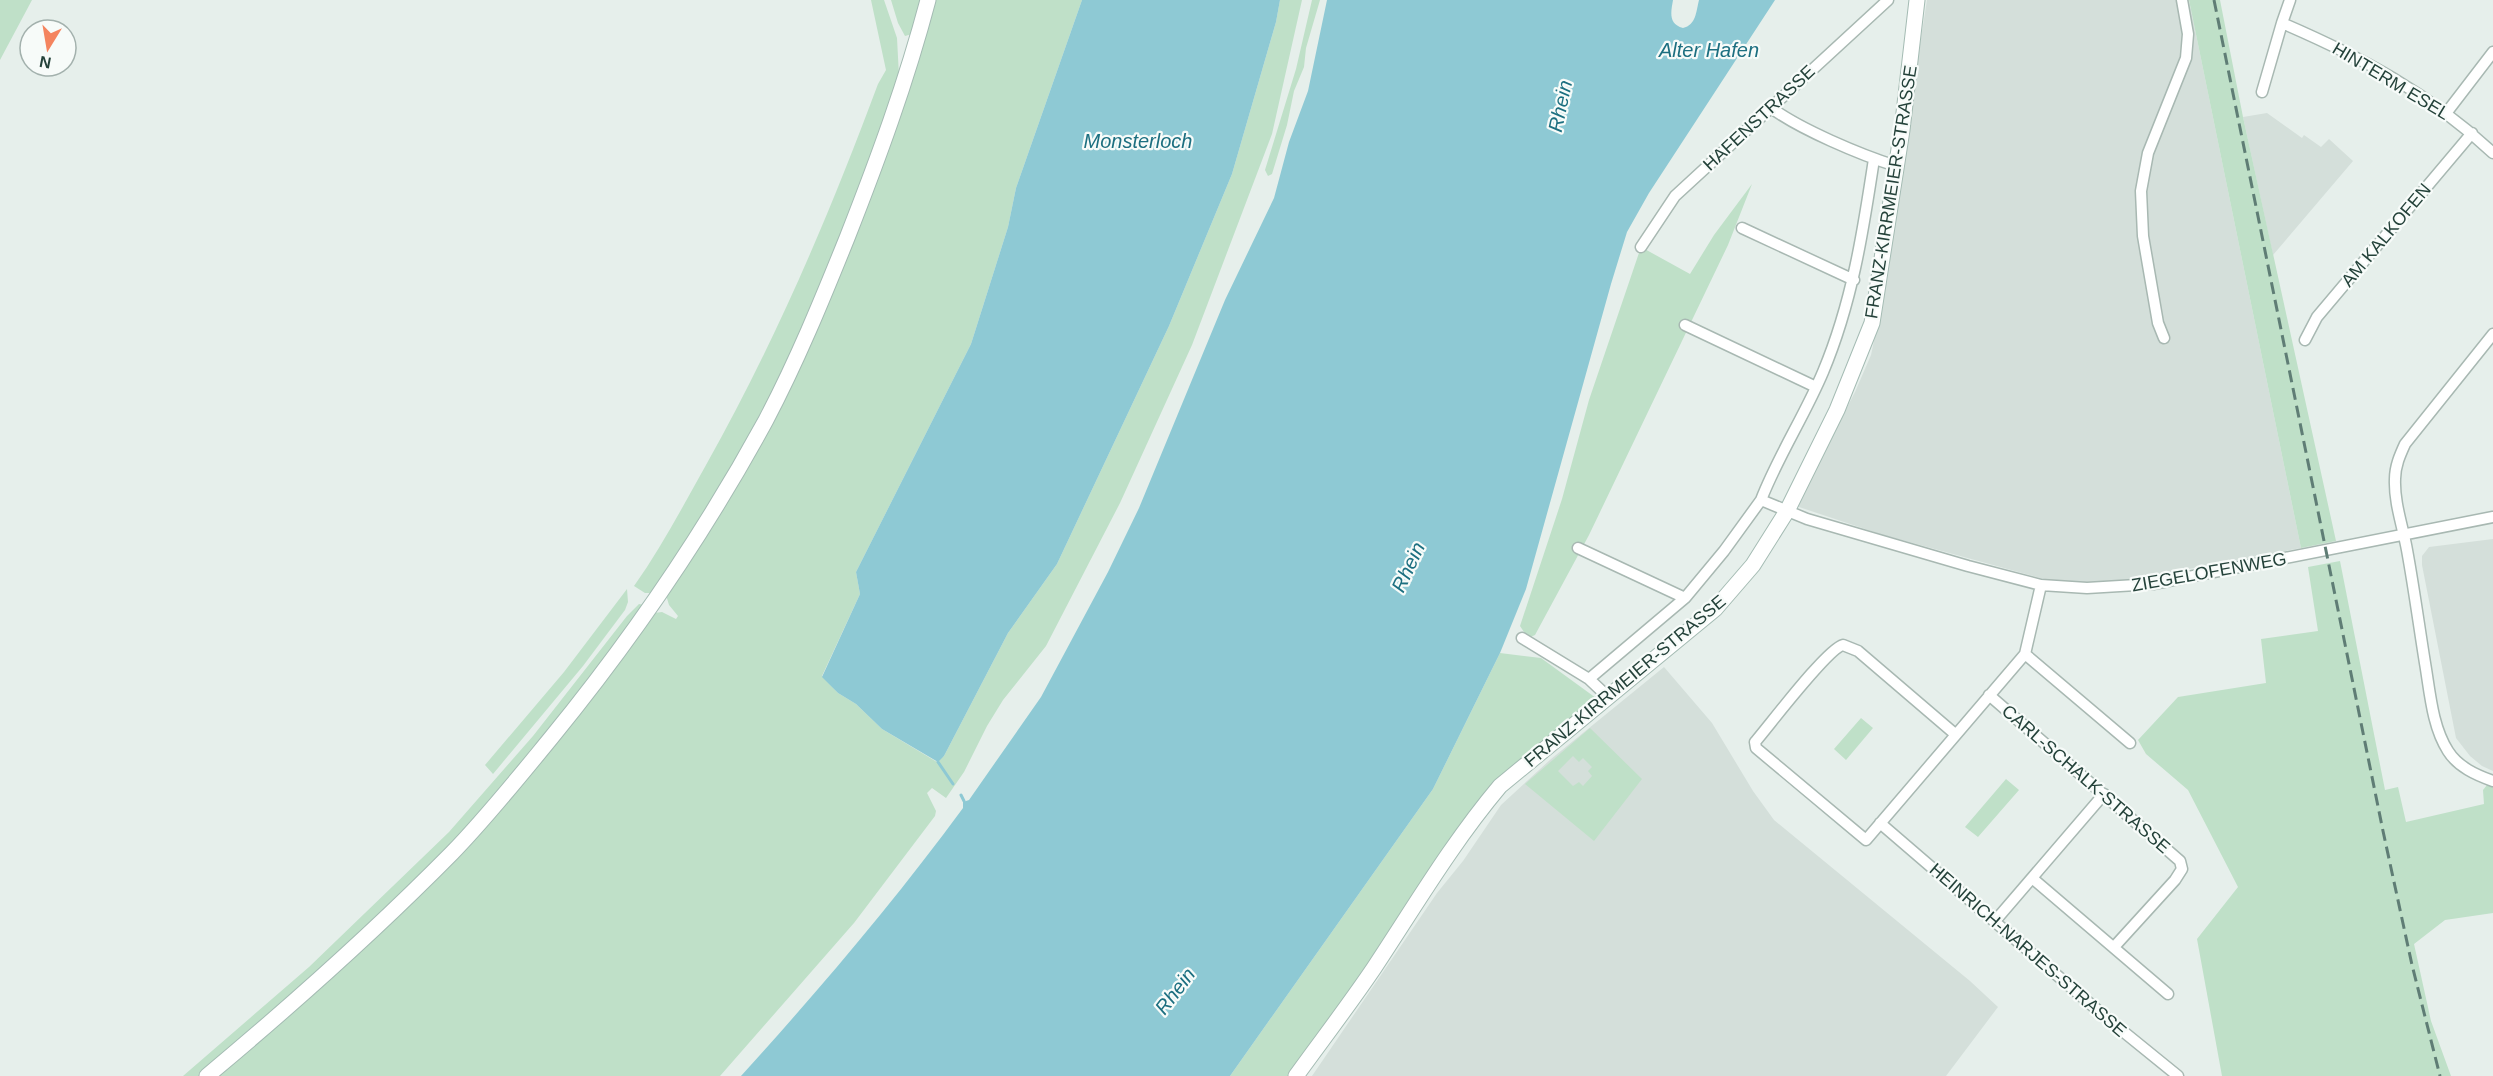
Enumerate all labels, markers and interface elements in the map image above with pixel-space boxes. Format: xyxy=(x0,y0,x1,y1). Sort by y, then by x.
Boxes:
north arrow xyxy=(18,18,78,78)
street label: HINTERM ESEL xyxy=(2329,38,2453,124)
water label: Alter Hafen xyxy=(1658,39,1759,61)
text: N xyxy=(38,53,53,72)
street label: HAFENSTRASSE xyxy=(1699,61,1819,175)
street label: FRANZ-KIRRMEIER-STRASSE xyxy=(1861,64,1921,320)
water label: Rhein xyxy=(1544,78,1576,134)
water label: Monsterloch xyxy=(1084,130,1192,152)
street label: AM KALKOFEN xyxy=(2337,180,2435,290)
water label: Rhein xyxy=(1387,539,1429,595)
street label: ZIEGELOFENWEG xyxy=(2130,549,2288,595)
street label: FRANZ-KIRRMEIER-STRASSE xyxy=(1521,591,1729,771)
street label: CARL-SCHALK-STRASSE xyxy=(1998,701,2174,857)
street label: HEINRICH-NARJES-STRASSE xyxy=(1926,859,2130,1041)
water label: Rhein xyxy=(1150,964,1200,1018)

